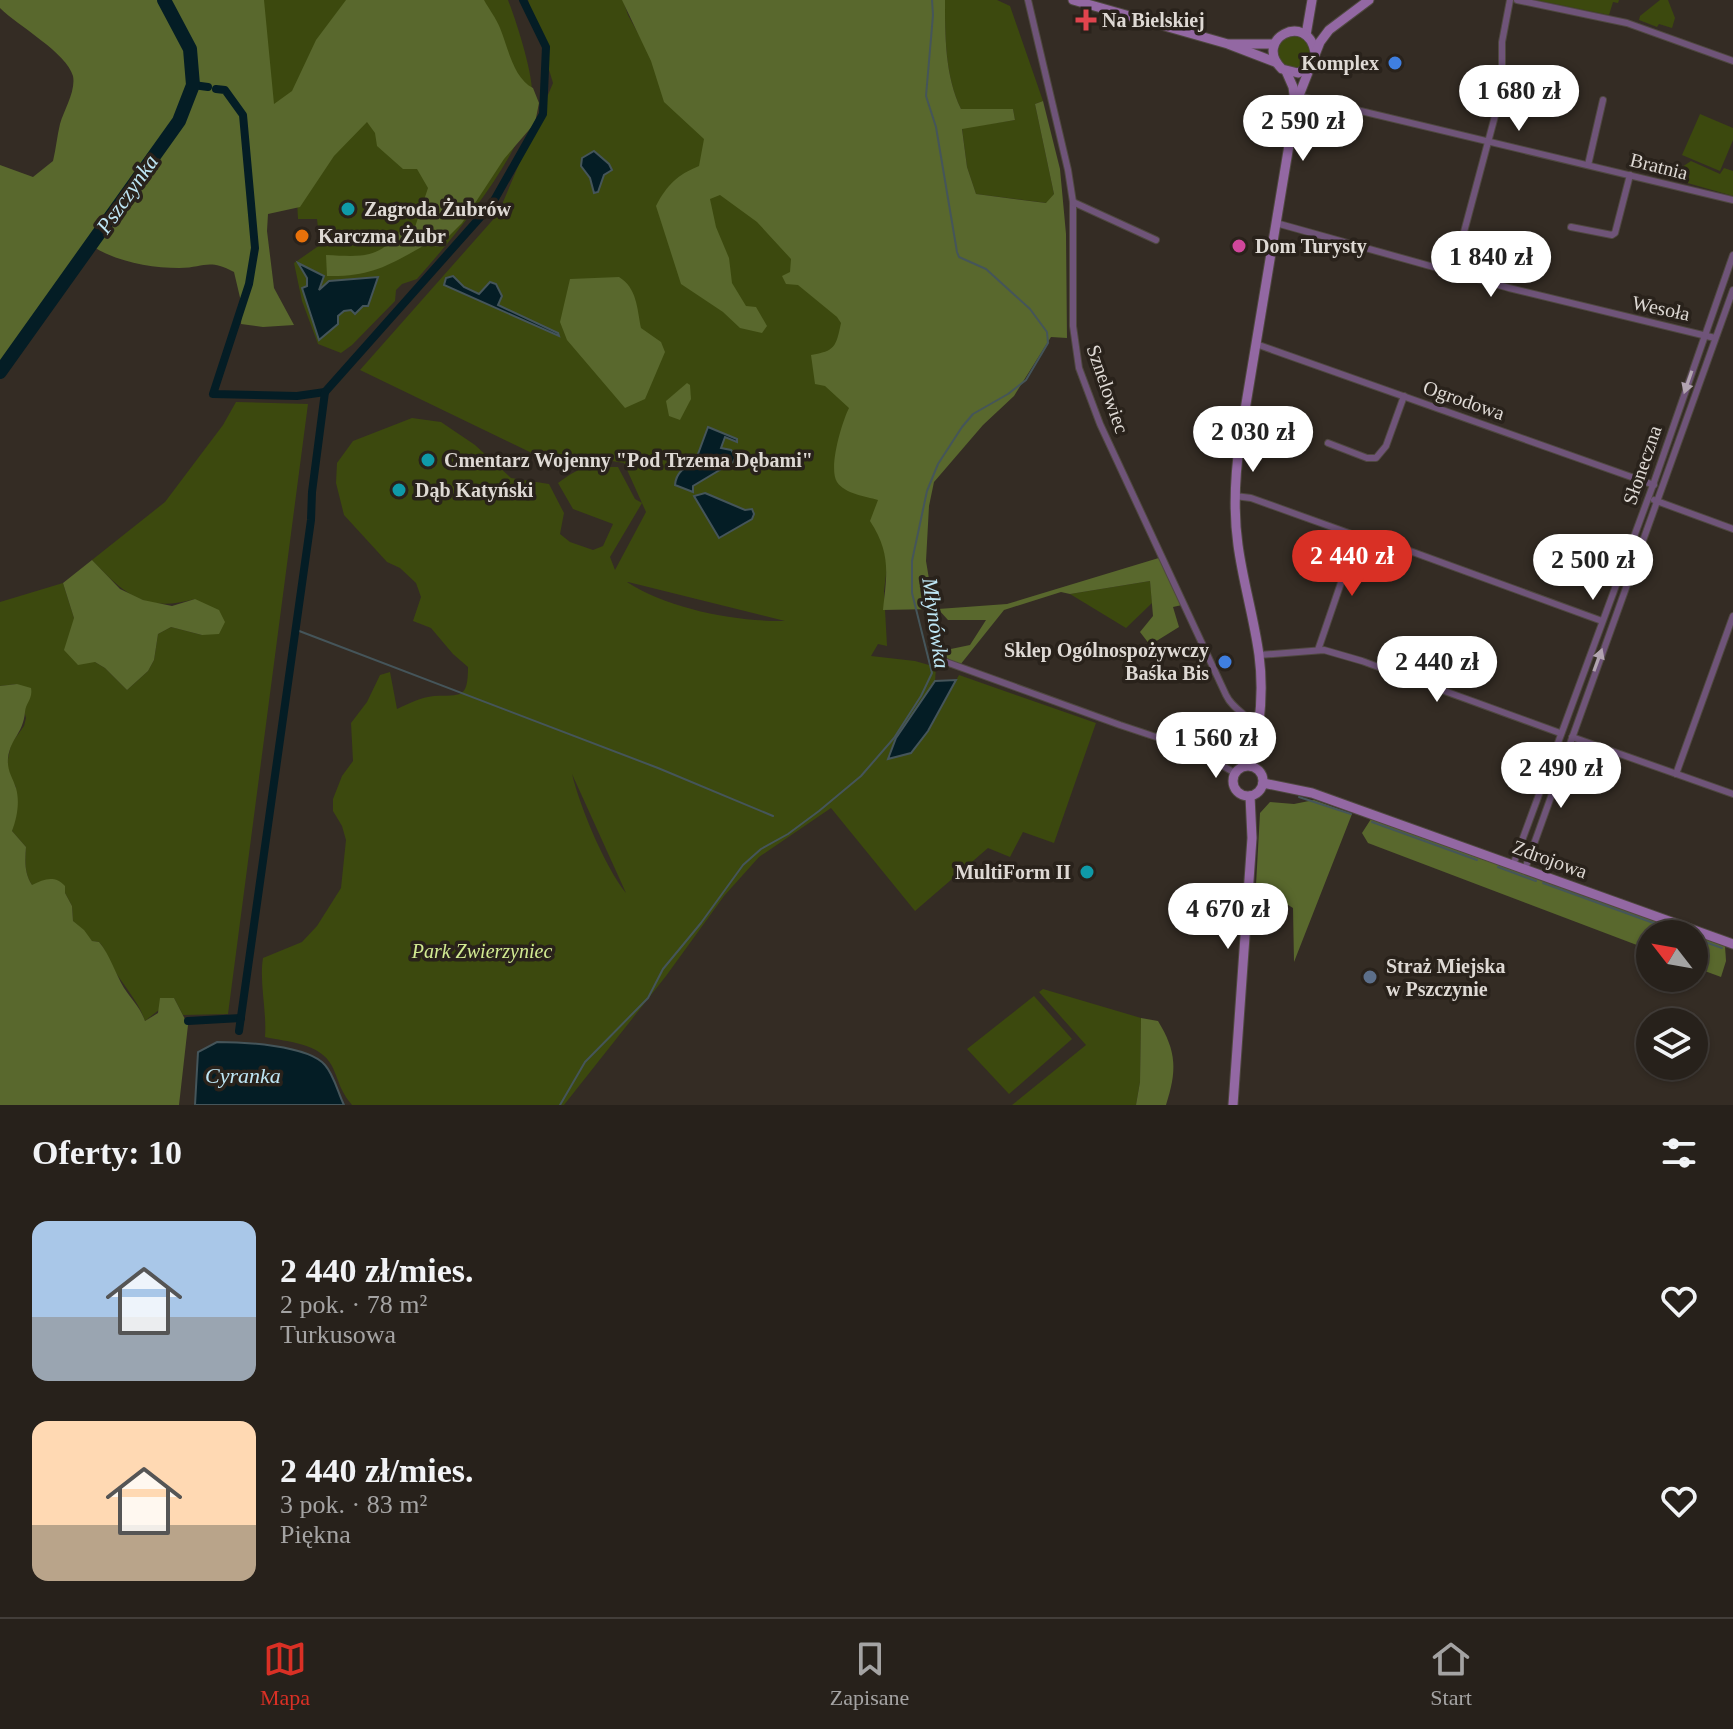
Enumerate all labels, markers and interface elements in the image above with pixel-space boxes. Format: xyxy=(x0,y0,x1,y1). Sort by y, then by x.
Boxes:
place label: Na Bielskiej xyxy=(1102,9,1205,32)
marker: Na Bielskiej xyxy=(1077,11,1095,29)
place label: Komplex xyxy=(1301,52,1379,75)
marker: Komplex xyxy=(1386,54,1404,72)
pin: 1 680 zł xyxy=(1436,65,1602,133)
text: 1 680 zł xyxy=(1477,76,1561,105)
pin: 2 590 zł xyxy=(1220,95,1386,163)
text: 2 590 zł xyxy=(1261,106,1345,135)
street label: Bratnia xyxy=(1628,148,1690,184)
water label: Pszczynka xyxy=(90,150,163,239)
place label: Zagroda Żubrów xyxy=(364,197,511,221)
marker: Zagroda Żubrów xyxy=(339,200,357,218)
place label: Karczma Żubr xyxy=(318,224,446,247)
marker: Karczma Żubr xyxy=(293,227,311,245)
pin: 1 840 zł xyxy=(1408,231,1574,299)
place label: Dom Turysty xyxy=(1255,235,1367,258)
marker: Dom Turysty xyxy=(1230,237,1248,255)
text: 1 840 zł xyxy=(1449,242,1533,271)
street label: Wesoła xyxy=(1630,291,1692,325)
street label: Sznelowiec xyxy=(1083,342,1133,436)
one-way arrow xyxy=(1682,370,1694,394)
street label: Ogrodowa xyxy=(1420,376,1508,425)
pin: 2 030 zł xyxy=(1170,406,1336,474)
text: 2 030 zł xyxy=(1211,417,1295,446)
street label: Słoneczna xyxy=(1618,422,1666,507)
place label: Cmentarz Wojenny "Pod Trzema Dębami" xyxy=(444,449,813,472)
marker: Cmentarz Wojenny "Pod Trzema Dębami" xyxy=(419,451,437,469)
place label: Dąb Katyński xyxy=(415,479,534,502)
marker: Dąb Katyński xyxy=(390,481,408,499)
pin: 2 440 zł xyxy=(1269,530,1435,598)
pin: 2 500 zł xyxy=(1510,534,1676,602)
text: 2 440 zł xyxy=(1310,541,1394,570)
text: 2 500 zł xyxy=(1551,545,1635,574)
water label: Młynówka xyxy=(917,575,955,670)
pin: 2 440 zł xyxy=(1354,636,1520,704)
place label: Sklep Ogólnospożywczy Baśka Bis xyxy=(1004,639,1209,684)
text: 2 440 zł xyxy=(1395,647,1479,676)
one-way arrow xyxy=(1593,648,1605,672)
marker: Sklep Ogólnospożywczy Baśka Bis xyxy=(1216,653,1234,671)
pin: 1 560 zł xyxy=(1133,712,1299,780)
text: 1 560 zł xyxy=(1174,723,1258,752)
pin: 2 490 zł xyxy=(1478,742,1644,810)
text: 2 490 zł xyxy=(1519,753,1603,782)
street label: Zdrojowa xyxy=(1509,835,1590,884)
place label: MultiForm II xyxy=(955,861,1071,883)
marker: MultiForm II xyxy=(1078,863,1096,881)
pin: 4 670 zł xyxy=(1145,883,1311,951)
text: 4 670 zł xyxy=(1186,894,1270,923)
north arrow xyxy=(1636,920,1708,992)
map controls xyxy=(1636,920,1708,1080)
park label: Park Zwierzyniec xyxy=(411,940,552,963)
place label: Straż Miejska w Pszczynie xyxy=(1386,955,1505,1001)
marker: Straż Miejska w Pszczynie xyxy=(1361,968,1379,986)
button: layers xyxy=(1636,1008,1708,1080)
water label: Cyranka xyxy=(205,1063,281,1088)
icon: filters xyxy=(1657,1131,1701,1175)
text: Oferty: 10 xyxy=(32,1134,182,1171)
text: 2 440 zł/mies. xyxy=(280,1252,474,1289)
icon: home xyxy=(96,1253,192,1349)
icon: heart xyxy=(1657,1279,1701,1323)
text: 2 pok. · 78 m² xyxy=(280,1290,427,1319)
text: Turkusowa xyxy=(280,1320,396,1349)
text: 2 440 zł/mies. xyxy=(280,1452,474,1489)
icon: home xyxy=(96,1453,192,1549)
icon: heart xyxy=(1657,1479,1701,1523)
text: 3 pok. · 83 m² xyxy=(280,1490,427,1519)
text: Piękna xyxy=(280,1520,351,1549)
tab: Mapa xyxy=(260,1637,310,1711)
tab: Zapisane xyxy=(830,1637,909,1711)
tab: Start xyxy=(1429,1637,1473,1711)

